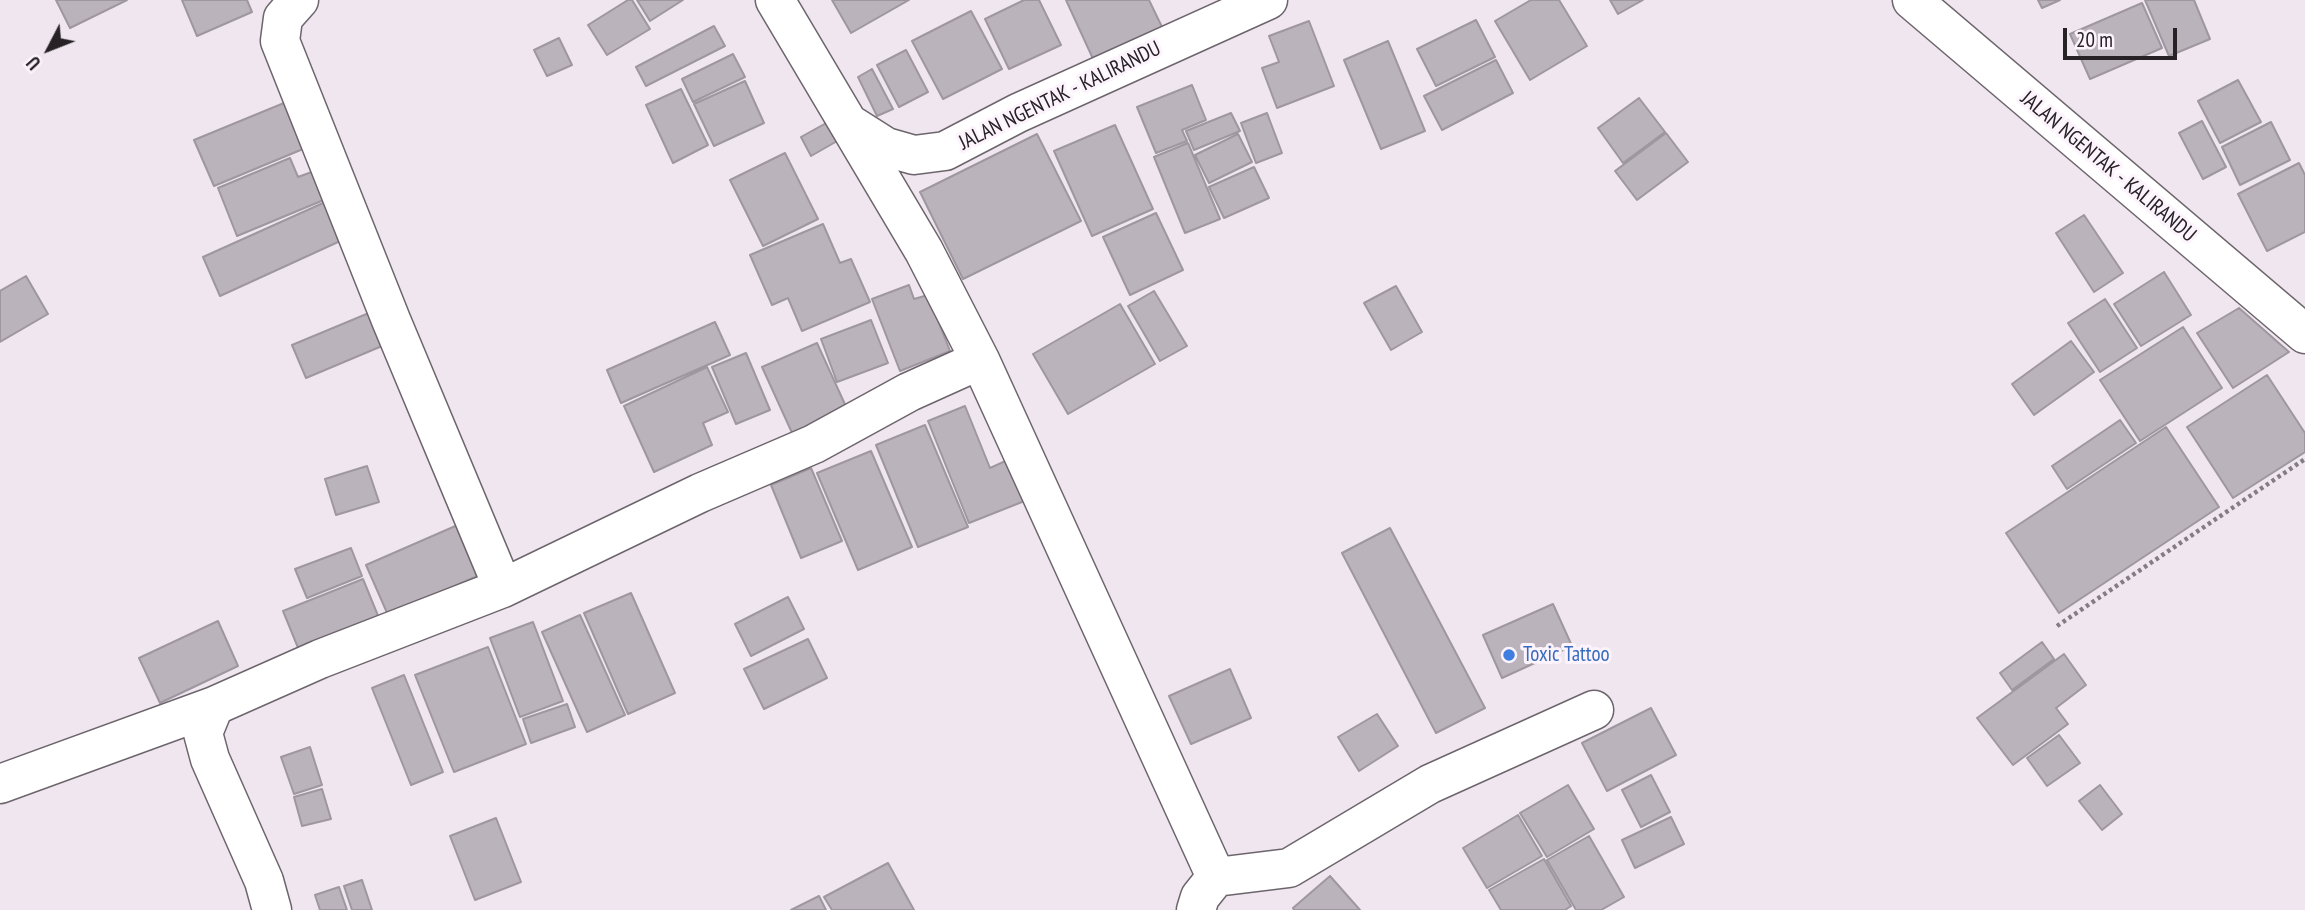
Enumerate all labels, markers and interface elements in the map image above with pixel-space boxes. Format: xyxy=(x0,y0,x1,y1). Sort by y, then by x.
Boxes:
north arrow xyxy=(14,14,84,84)
scale bar xyxy=(2067,14,2181,58)
text: 20 m xyxy=(2076,26,2113,53)
street label: JALAN NGENTAK - KALIRANDU xyxy=(955,36,1165,156)
text: U xyxy=(21,51,46,75)
street label: JALAN NGENTAK - KALIRANDU xyxy=(2015,86,2201,248)
place label: Toxic Tattoo xyxy=(1523,642,1610,668)
marker: Toxic Tattoo xyxy=(1501,647,1517,663)

